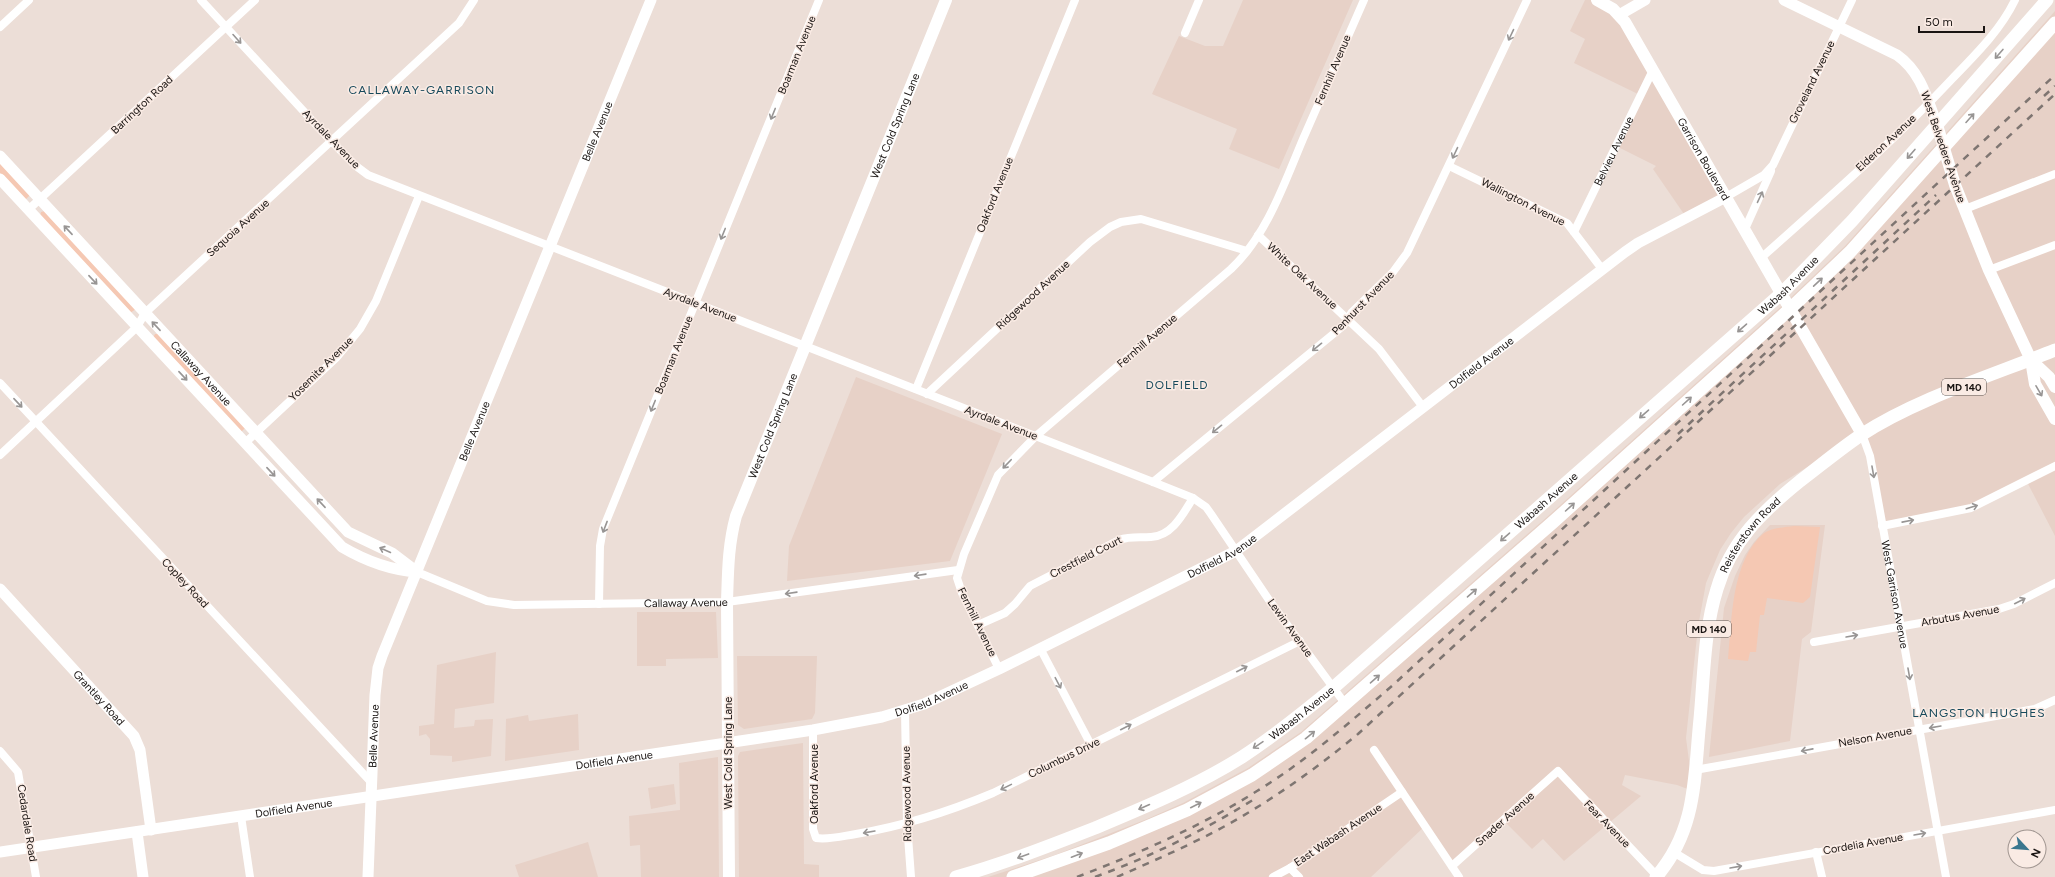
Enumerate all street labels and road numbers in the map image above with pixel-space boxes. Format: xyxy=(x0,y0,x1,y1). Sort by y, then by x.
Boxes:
street label: Boarman Avenue xyxy=(775,14,819,96)
street label: Fernhill Avenue xyxy=(1312,33,1354,107)
street label: Groveland Avenue xyxy=(1786,39,1838,125)
street label: West Cold Spring Lane xyxy=(868,71,922,180)
street label: Barrington Road xyxy=(108,73,176,137)
street label: West Belvedere Avenue xyxy=(1918,90,1968,204)
street label: Belle Avenue xyxy=(579,99,615,163)
street label: Ayrdale Avenue xyxy=(299,107,363,171)
street label: Elderon Avenue xyxy=(1853,112,1919,174)
street label: Belvieu Avenue xyxy=(1591,114,1636,188)
street label: Garrison Boulevard xyxy=(1675,115,1733,203)
street label: Oakford Avenue xyxy=(974,155,1016,235)
street label: Wallington Avenue xyxy=(1479,175,1567,229)
street label: Sequoia Avenue xyxy=(204,196,272,260)
street label: White Oak Avenue xyxy=(1264,240,1340,312)
street label: Wabash Avenue xyxy=(1755,253,1821,317)
street label: Ridgewood Avenue xyxy=(994,258,1072,332)
street label: Penhurst Avenue xyxy=(1329,268,1397,338)
street label: Ayrdale Avenue xyxy=(662,285,738,325)
street label: Fernhill Avenue xyxy=(1114,311,1180,371)
street label: Boarman Avenue xyxy=(652,314,696,396)
street label: Yosemite Avenue xyxy=(286,334,356,404)
street label: Dolfield Avenue xyxy=(1446,334,1516,391)
street label: Callaway Avenue xyxy=(168,338,234,408)
street label: West Cold Spring Lane xyxy=(745,371,800,480)
road number: MD 140 xyxy=(1942,379,1986,395)
street label: Belle Avenue xyxy=(456,399,492,463)
street label: Ayrdale Avenue xyxy=(963,403,1039,443)
street label: Wabash Avenue xyxy=(1512,470,1580,531)
street label: Reisterstown Road xyxy=(1717,494,1783,575)
street label: Dolfield Avenue xyxy=(1185,531,1259,581)
street label: Crestfield Court xyxy=(1048,533,1124,581)
street label: West Garrison Avenue xyxy=(1879,539,1911,650)
street label: Copley Road xyxy=(159,556,211,610)
street label: Fernhill Avenue xyxy=(955,585,999,659)
street label: Callaway Avenue xyxy=(644,595,728,610)
street label: Lewin Avenue xyxy=(1265,596,1315,660)
street label: Arbutus Avenue xyxy=(1920,603,2000,629)
road number: MD 140 xyxy=(1687,621,1731,637)
street label: Grantley Road xyxy=(71,667,127,728)
street label: Dolfield Avenue xyxy=(893,678,970,719)
street label: Wabash Avenue xyxy=(1267,683,1337,743)
street label: West Cold Spring Lane xyxy=(722,697,735,809)
street label: Belle Avenue xyxy=(366,704,381,768)
street label: Nelson Avenue xyxy=(1837,724,1913,750)
street label: Columbus Drive xyxy=(1026,735,1102,781)
street label: Oakford Avenue xyxy=(808,744,821,824)
street label: Ridgewood Avenue xyxy=(900,746,914,842)
street label: Dolfield Avenue xyxy=(575,748,654,772)
street label: Cedardale Road xyxy=(14,783,40,863)
street label: Snader Avenue xyxy=(1473,789,1537,849)
street label: Dolfield Avenue xyxy=(254,796,333,820)
street label: Fear Avenue xyxy=(1581,797,1633,851)
street label: East Wabash Avenue xyxy=(1292,801,1384,869)
street label: Cordelia Avenue xyxy=(1822,831,1904,857)

